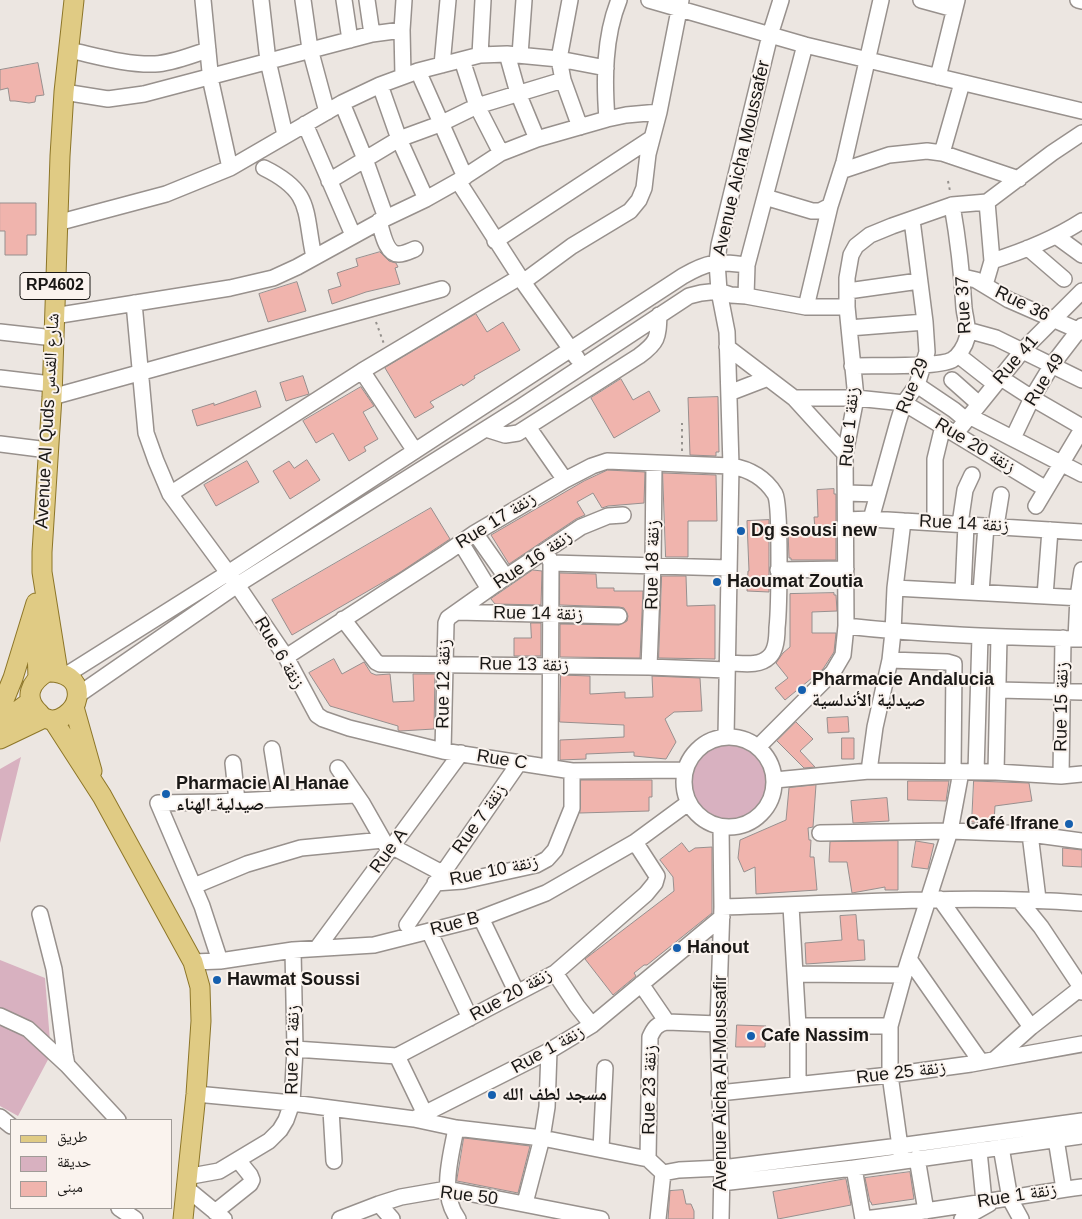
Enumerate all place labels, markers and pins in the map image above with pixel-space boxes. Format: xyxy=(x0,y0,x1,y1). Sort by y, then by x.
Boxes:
place label: Dg ssousi new xyxy=(751,520,877,542)
marker: Dg ssousi new xyxy=(735,525,747,537)
place label: Haoumat Zoutia xyxy=(727,571,863,593)
marker: Haoumat Zoutia xyxy=(711,576,723,588)
place label: Pharmacie Andalucia صيدلية الأندلسية xyxy=(812,669,994,712)
marker: Pharmacie Andalucia صيدلية الأندلسية xyxy=(796,684,808,696)
place label: Pharmacie Al Hanae صيدلية الهناء xyxy=(176,773,349,816)
marker: Pharmacie Al Hanae صيدلية الهناء xyxy=(160,788,172,800)
place label: Café Ifrane xyxy=(966,813,1059,835)
marker: Café Ifrane xyxy=(1063,818,1075,830)
place label: Hanout xyxy=(687,937,749,959)
marker: Hanout xyxy=(671,942,683,954)
place label: Hawmat Soussi xyxy=(227,969,360,991)
marker: Hawmat Soussi xyxy=(211,974,223,986)
place label: Cafe Nassim xyxy=(761,1025,869,1047)
marker: Cafe Nassim xyxy=(745,1030,757,1042)
place label: مسجد لطف الله xyxy=(502,1084,607,1106)
marker: مسجد لطف الله xyxy=(486,1089,498,1101)

